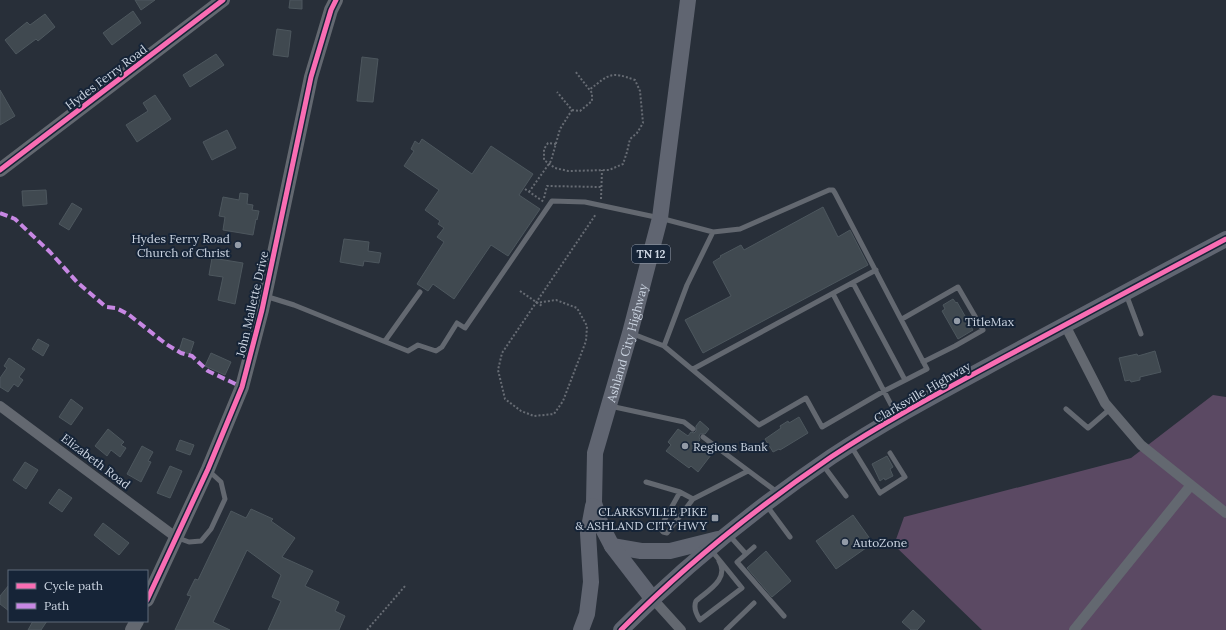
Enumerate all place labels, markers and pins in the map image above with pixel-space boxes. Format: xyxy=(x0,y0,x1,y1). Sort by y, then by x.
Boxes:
place label: Hydes Ferry Road Church of Christ xyxy=(131,231,230,260)
marker: Hydes Ferry Road Church of Christ xyxy=(233,240,243,250)
place label: TitleMax xyxy=(965,314,1015,329)
marker: TitleMax xyxy=(952,316,962,326)
place label: Regions Bank xyxy=(693,439,768,454)
marker: Regions Bank xyxy=(680,441,690,451)
place label: CLARKSVILLE PIKE & ASHLAND CITY HWY xyxy=(575,504,707,533)
marker: CLARKSVILLE PIKE & ASHLAND CITY HWY xyxy=(710,513,720,523)
place label: AutoZone xyxy=(852,535,908,550)
marker: AutoZone xyxy=(840,537,850,547)

